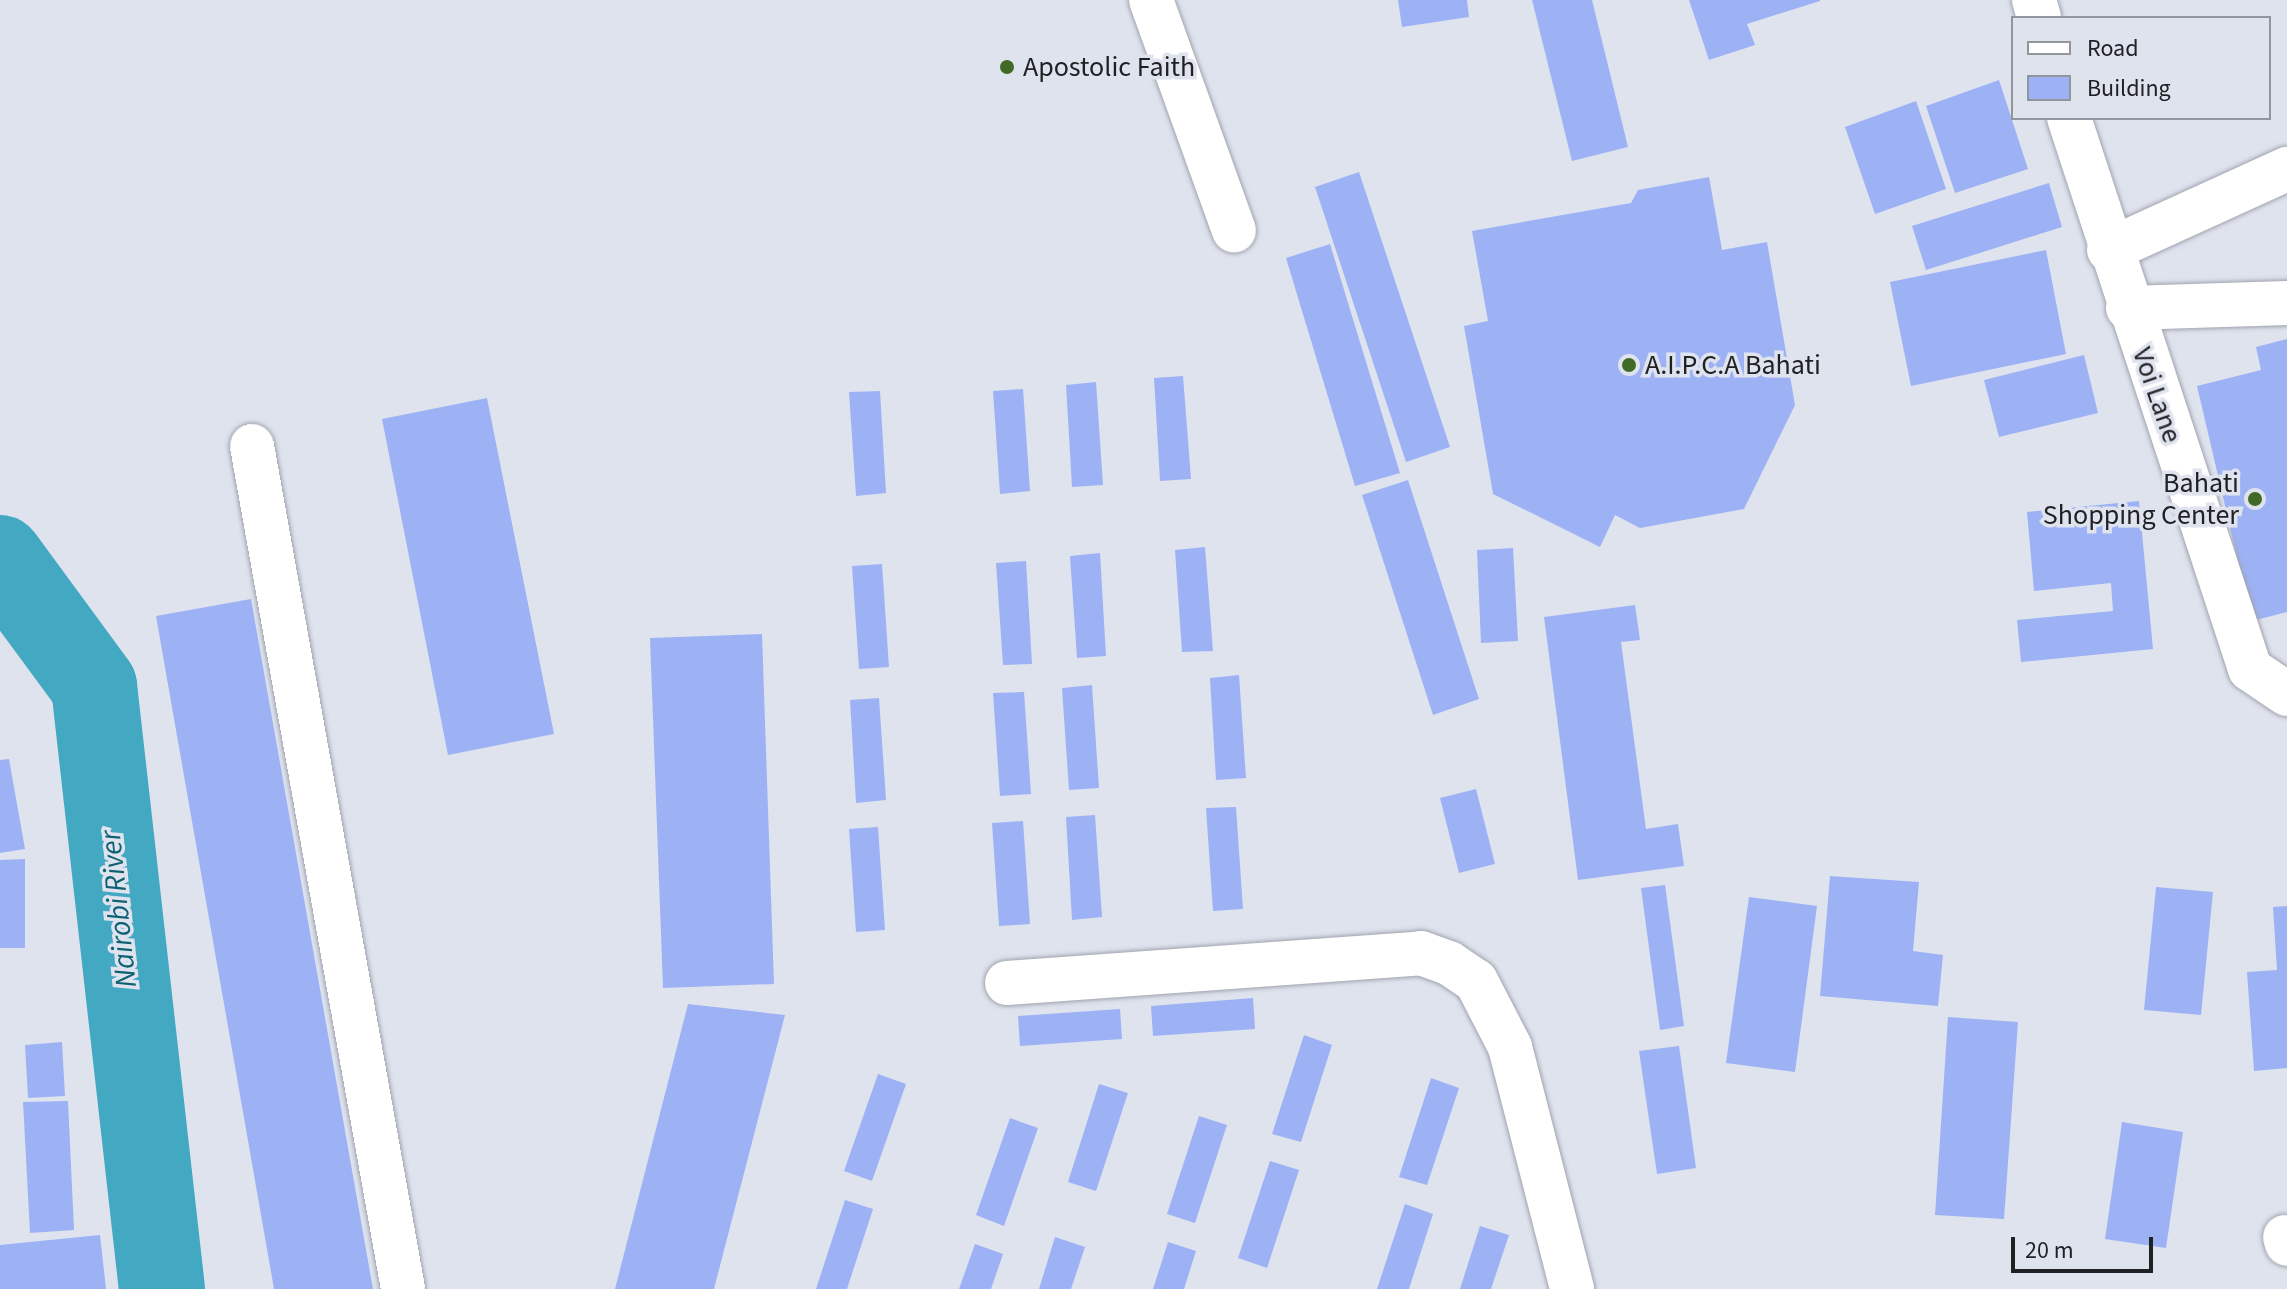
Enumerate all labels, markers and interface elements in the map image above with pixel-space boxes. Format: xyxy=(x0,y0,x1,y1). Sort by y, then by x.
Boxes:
legend xyxy=(2011,16,2271,120)
text: Road xyxy=(2087,31,2139,66)
place label: Apostolic Faith xyxy=(1023,50,1195,84)
marker: Apostolic Faith xyxy=(998,58,1016,76)
text: Building xyxy=(2087,71,2171,106)
street label: Voi Lane xyxy=(2125,343,2189,447)
place label: A.I.P.C.A Bahati xyxy=(1645,348,1821,382)
marker: A.I.P.C.A Bahati xyxy=(1620,356,1638,374)
place label: Bahati Shopping Center xyxy=(2043,466,2239,532)
marker: Bahati Shopping Center xyxy=(2246,490,2264,508)
water label: Nairobi River xyxy=(93,829,145,989)
scale bar xyxy=(2015,1221,2157,1271)
text: 20 m xyxy=(2025,1233,2074,1268)

